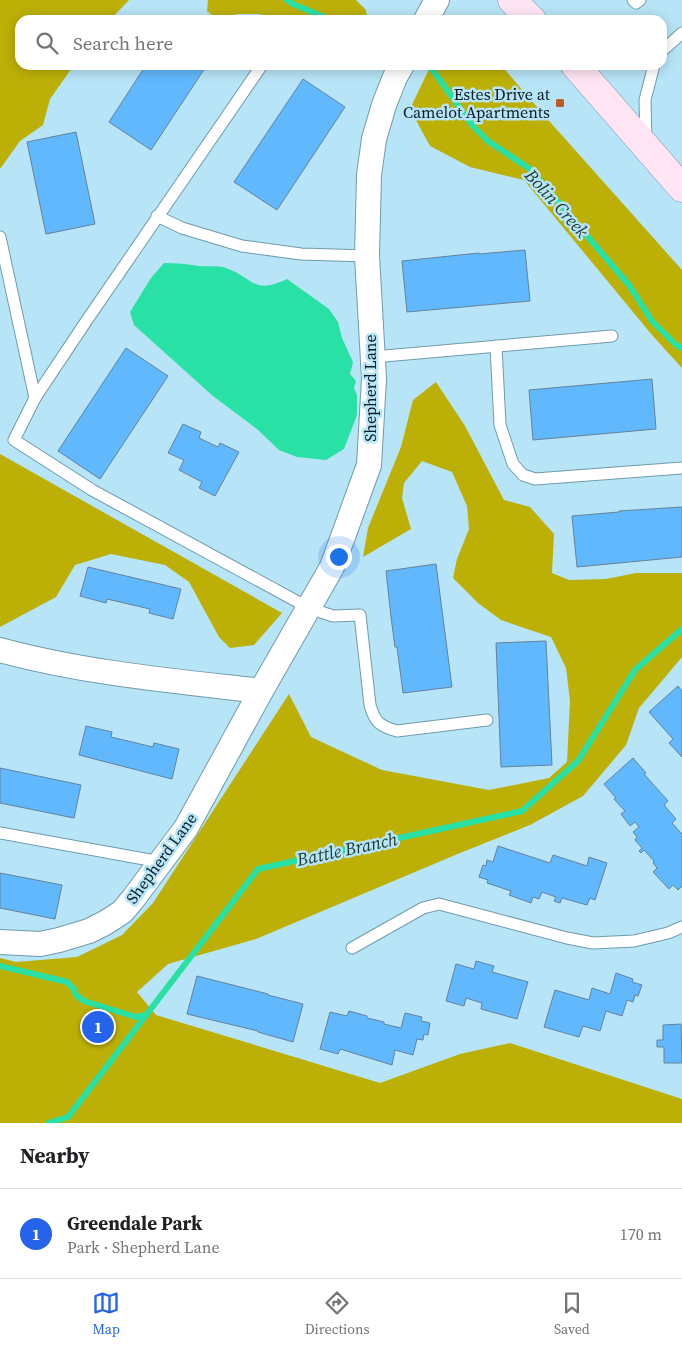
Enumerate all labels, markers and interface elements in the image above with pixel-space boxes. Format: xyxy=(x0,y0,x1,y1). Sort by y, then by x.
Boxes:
search box xyxy=(15,15,667,70)
icon: search xyxy=(33,29,61,57)
text: Search here xyxy=(73,30,173,56)
place label: Estes Drive at Camelot Apartments xyxy=(403,83,551,123)
marker: Estes Drive at Camelot Apartments xyxy=(554,97,566,109)
water label: Bolin Creek xyxy=(519,162,595,243)
street label: Shepherd Lane xyxy=(359,334,381,442)
your location xyxy=(326,544,352,570)
street label: Shepherd Lane xyxy=(121,808,201,908)
water label: Battle Branch xyxy=(293,826,400,872)
pin: 1 xyxy=(82,1008,114,1046)
text: Nearby xyxy=(20,1141,90,1170)
text: Greendale Park xyxy=(67,1210,202,1236)
text: 1 xyxy=(32,1223,40,1245)
text: 170 m xyxy=(620,1223,662,1245)
text: Park · Shepherd Lane xyxy=(67,1236,220,1258)
tab: Map xyxy=(92,1289,120,1339)
tab: Directions xyxy=(305,1289,369,1339)
tab: Saved xyxy=(554,1289,590,1339)

